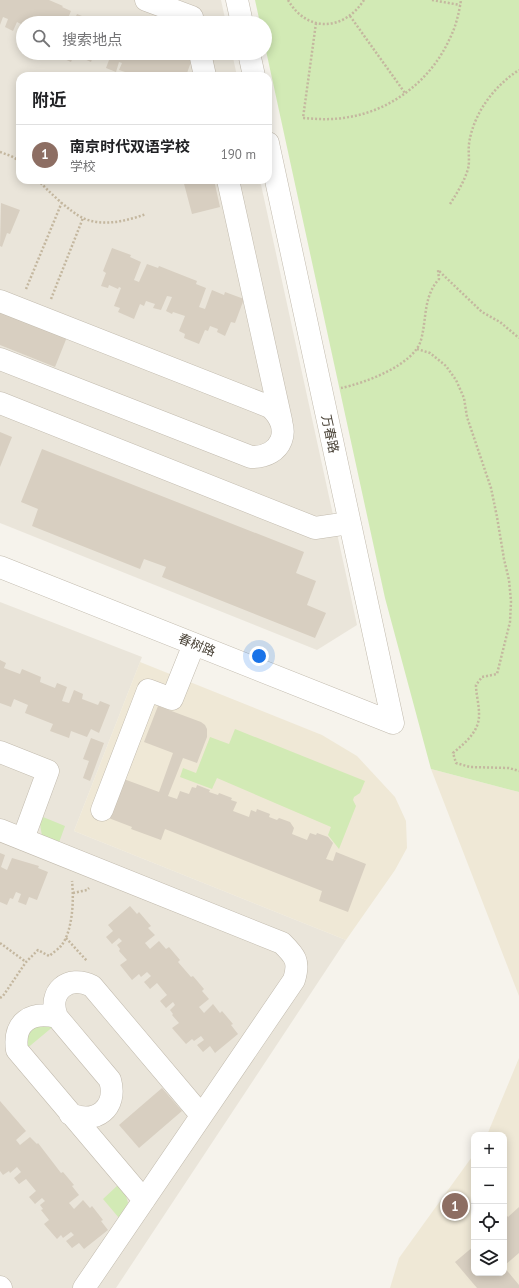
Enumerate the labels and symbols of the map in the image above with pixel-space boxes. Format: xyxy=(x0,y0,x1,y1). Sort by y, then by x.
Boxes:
street label: 万春路 xyxy=(318,413,342,455)
street label: 春树路 xyxy=(176,630,218,660)
your location xyxy=(249,646,269,666)
pin: 1 xyxy=(442,1191,468,1221)

